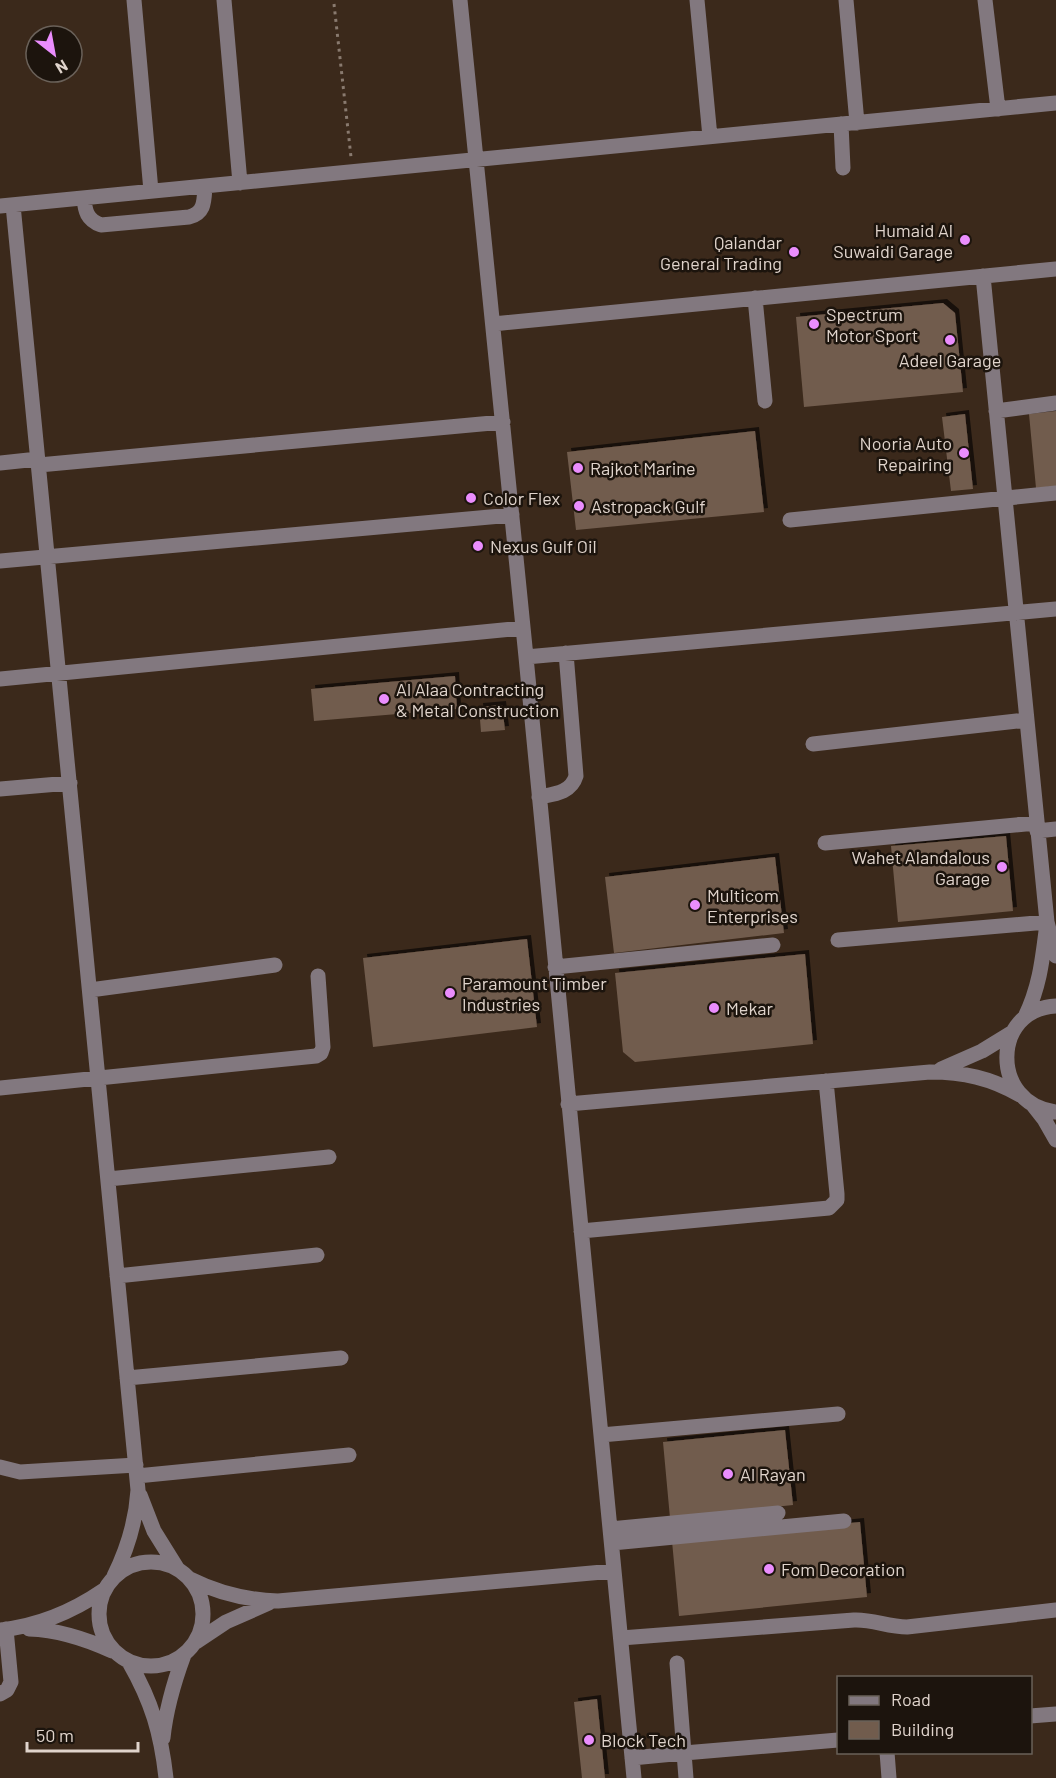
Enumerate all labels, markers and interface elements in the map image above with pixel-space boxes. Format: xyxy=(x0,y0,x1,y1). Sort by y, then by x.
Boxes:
north arrow xyxy=(24,24,84,84)
text: N xyxy=(53,56,71,78)
place label: Humaid Al Suwaidi Garage xyxy=(833,219,953,262)
place label: Qalandar General Trading xyxy=(660,231,782,274)
marker: Humaid Al Suwaidi Garage xyxy=(958,233,972,247)
marker: Qalandar General Trading xyxy=(787,245,801,259)
place label: Spectrum Motor Sport xyxy=(826,303,918,346)
marker: Spectrum Motor Sport xyxy=(807,317,821,331)
marker: Adeel Garage xyxy=(943,333,957,347)
place label: Adeel Garage xyxy=(899,349,1001,371)
place label: Nooria Auto Repairing xyxy=(860,432,952,475)
marker: Nooria Auto Repairing xyxy=(957,446,971,460)
place label: Rajkot Marine xyxy=(590,457,696,479)
marker: Rajkot Marine xyxy=(571,461,585,475)
place label: Color Flex xyxy=(483,487,561,509)
marker: Color Flex xyxy=(464,491,478,505)
place label: Astropack Gulf xyxy=(591,495,706,517)
marker: Astropack Gulf xyxy=(572,499,586,513)
place label: Nexus Gulf Oil xyxy=(490,535,597,557)
marker: Nexus Gulf Oil xyxy=(471,539,485,553)
place label: Al Alaa Contracting & Metal Construction xyxy=(396,678,559,721)
marker: Al Alaa Contracting & Metal Construction xyxy=(377,692,391,706)
place label: Wahet Alandalous Garage xyxy=(852,846,990,889)
marker: Wahet Alandalous Garage xyxy=(995,860,1009,874)
place label: Multicom Enterprises xyxy=(707,884,798,927)
marker: Multicom Enterprises xyxy=(688,898,702,912)
place label: Paramount Timber Industries xyxy=(462,972,607,1015)
marker: Paramount Timber Industries xyxy=(443,986,457,1000)
place label: Mekar xyxy=(726,997,774,1019)
marker: Mekar xyxy=(707,1001,721,1015)
place label: Al Rayan xyxy=(740,1463,806,1485)
marker: Al Rayan xyxy=(721,1467,735,1481)
place label: Fom Decoration xyxy=(781,1558,905,1580)
marker: Fom Decoration xyxy=(762,1562,776,1576)
legend xyxy=(837,1676,1032,1754)
text: Road xyxy=(891,1688,931,1710)
scale bar xyxy=(27,1715,138,1753)
text: Building xyxy=(891,1718,954,1740)
text: 50 m xyxy=(36,1724,74,1746)
place label: Block Tech xyxy=(601,1729,686,1751)
marker: Block Tech xyxy=(582,1733,596,1747)

